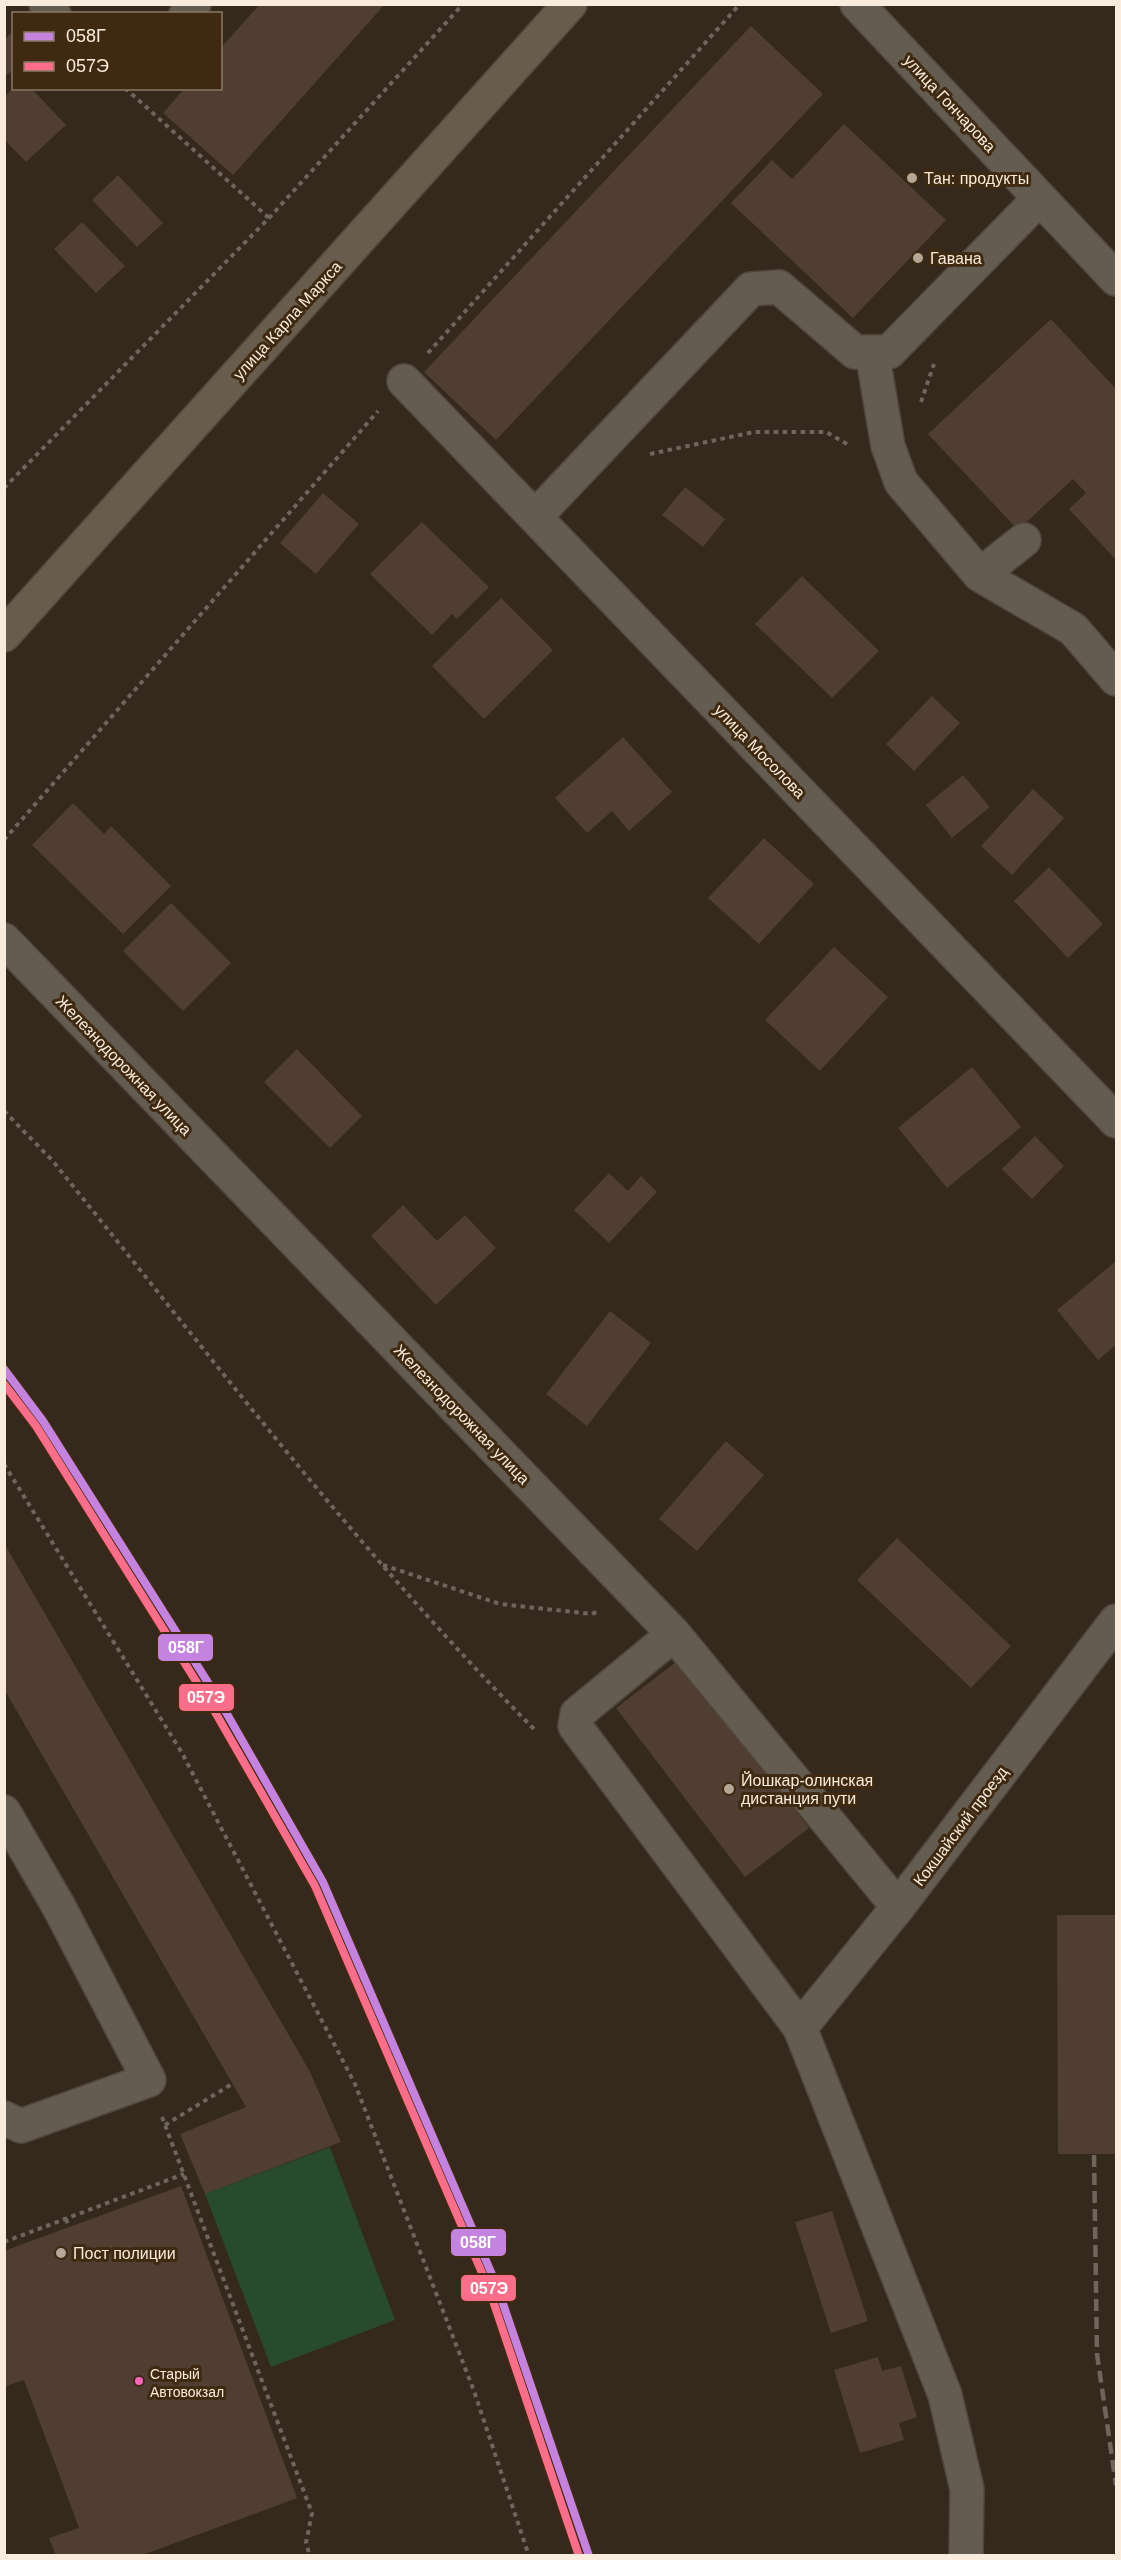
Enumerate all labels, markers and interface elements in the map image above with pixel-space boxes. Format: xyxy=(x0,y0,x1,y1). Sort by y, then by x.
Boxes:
legend xyxy=(12,12,222,90)
text: 058Г xyxy=(66,26,106,46)
street label: улица Гончарова xyxy=(900,51,999,155)
text: 057Э xyxy=(66,56,109,76)
place label: Тан: продукты xyxy=(924,170,1029,187)
marker: Тан: продукты xyxy=(905,171,919,185)
place label: Гавана xyxy=(930,250,982,267)
marker: Гавана xyxy=(911,251,925,265)
street label: улица Карла Маркса xyxy=(230,258,345,383)
street label: улица Мосолова xyxy=(711,701,809,802)
street label: Железнодорожная улица xyxy=(53,992,195,1139)
street label: Железнодорожная улица xyxy=(391,1341,533,1488)
line badge: 058Г xyxy=(157,1633,214,1662)
text: 058Г xyxy=(168,1639,204,1656)
line badge: 057Э xyxy=(178,1683,235,1712)
text: 057Э xyxy=(187,1689,225,1706)
street label: Кокшайский проезд xyxy=(910,1763,1011,1889)
place label: Йошкар-олинская дистанция пути xyxy=(741,1771,873,1807)
marker: Йошкар-олинская дистанция пути xyxy=(722,1782,736,1796)
line badge: 058Г xyxy=(450,2228,507,2257)
text: 058Г xyxy=(460,2234,496,2251)
place label: Пост полиции xyxy=(73,2245,176,2262)
marker: Пост полиции xyxy=(54,2246,68,2260)
line badge: 057Э xyxy=(460,2274,517,2302)
text: 057Э xyxy=(470,2280,508,2297)
place label: Старый Автовокзал xyxy=(150,2366,224,2400)
marker: Старый Автовокзал xyxy=(133,2375,145,2387)

